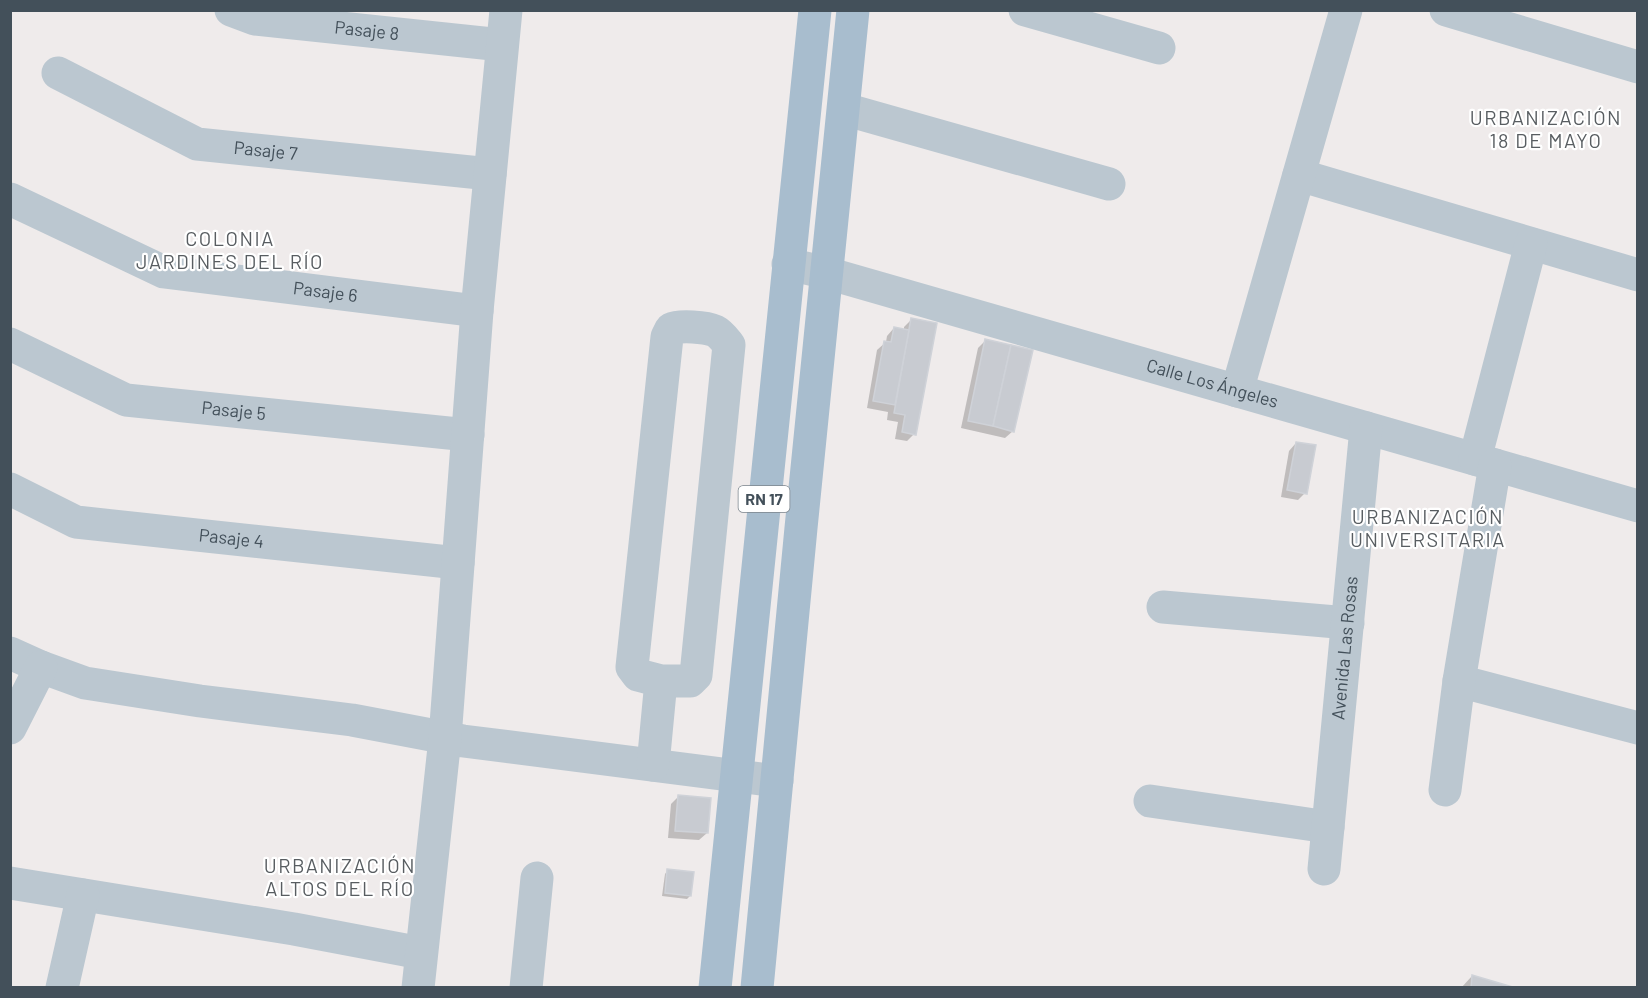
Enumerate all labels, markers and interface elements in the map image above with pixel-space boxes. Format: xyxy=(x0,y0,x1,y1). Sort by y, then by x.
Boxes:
street label: Pasaje 8 xyxy=(334,15,400,44)
district label: URBANIZACIÓN 18 DE MAYO xyxy=(1470,105,1622,152)
street label: Pasaje 7 xyxy=(233,136,299,164)
district label: COLONIA JARDINES DEL RÍO xyxy=(136,226,324,273)
street label: Pasaje 6 xyxy=(292,276,359,306)
street label: Calle Los Ángeles xyxy=(1144,353,1281,412)
street label: Pasaje 5 xyxy=(200,396,267,424)
road number: RN 17 xyxy=(738,486,789,512)
district label: URBANIZACIÓN UNIVERSITARIA xyxy=(1350,504,1506,551)
street label: Pasaje 4 xyxy=(198,523,265,552)
street label: Avenida Las Rosas xyxy=(1326,575,1362,721)
district label: URBANIZACIÓN ALTOS DEL RÍO xyxy=(264,853,416,900)

